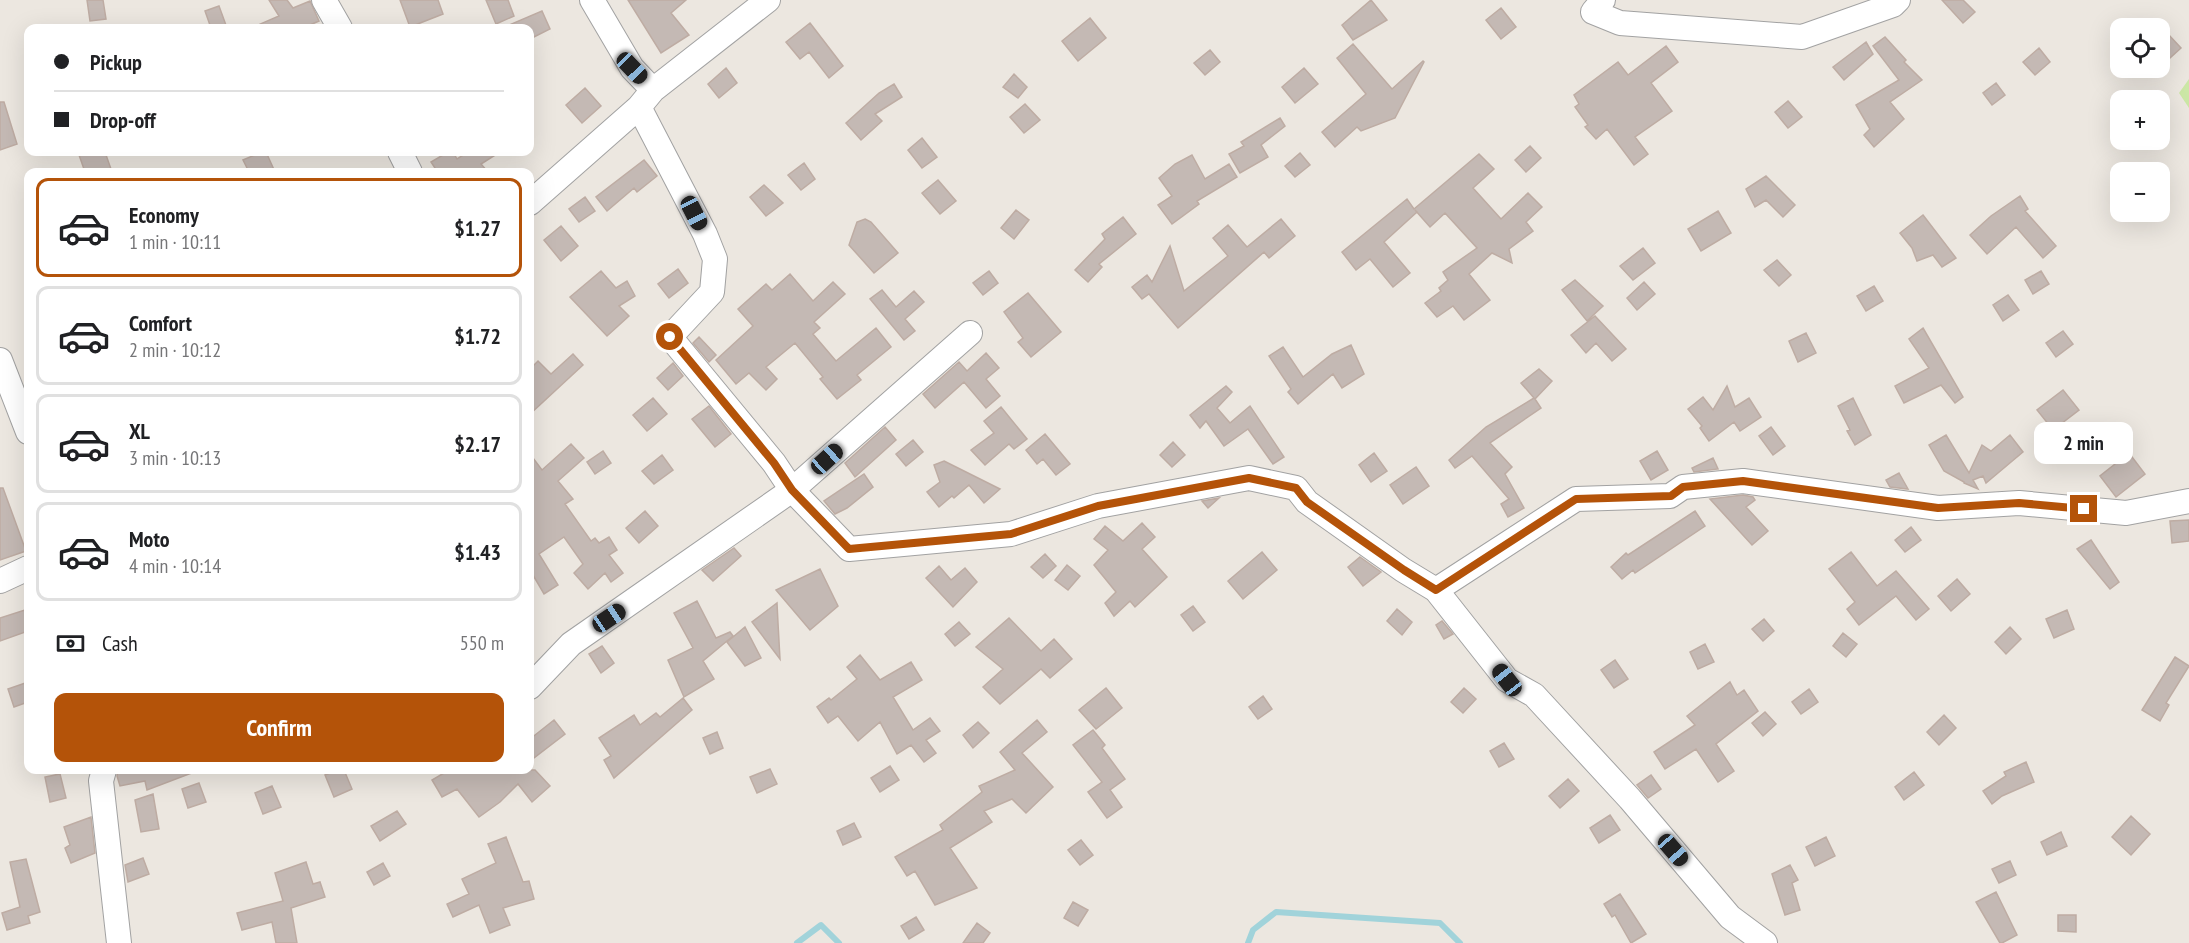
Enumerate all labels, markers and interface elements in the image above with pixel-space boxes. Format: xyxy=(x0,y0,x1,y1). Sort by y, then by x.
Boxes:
map controls xyxy=(2110,18,2170,222)
button: locate xyxy=(2110,18,2170,78)
text: Pickup xyxy=(90,48,142,76)
car xyxy=(613,49,651,87)
button: + xyxy=(2110,90,2170,150)
text: Drop-off xyxy=(90,106,156,134)
button: − xyxy=(2110,162,2170,222)
car xyxy=(678,193,710,233)
icon: car xyxy=(57,201,111,255)
text: Economy xyxy=(129,201,199,229)
text: $1.27 xyxy=(454,214,501,242)
text: 1 min · 10:11 xyxy=(129,229,221,255)
icon: car xyxy=(57,309,111,363)
text: Comfort xyxy=(129,309,192,337)
text: $1.72 xyxy=(454,322,501,350)
route start xyxy=(656,323,683,350)
text: 2 min · 10:12 xyxy=(129,337,221,363)
icon: car xyxy=(57,417,111,471)
text: XL xyxy=(129,417,150,445)
callout: 2 min xyxy=(2034,422,2134,464)
text: $2.17 xyxy=(454,430,501,458)
text: 2 min xyxy=(2063,430,2104,456)
car xyxy=(808,440,846,478)
text: 3 min · 10:13 xyxy=(129,445,221,471)
route end xyxy=(2070,495,2097,522)
icon: car xyxy=(57,525,111,579)
text: Moto xyxy=(129,525,170,553)
text: $1.43 xyxy=(454,538,501,566)
text: 4 min · 10:14 xyxy=(129,553,221,579)
car xyxy=(589,600,629,636)
icon: cash xyxy=(54,627,87,660)
text: Cash xyxy=(102,629,138,657)
text: 550 m xyxy=(460,630,504,656)
car xyxy=(1489,660,1525,700)
button: Confirm xyxy=(54,693,504,762)
car xyxy=(1654,831,1692,869)

